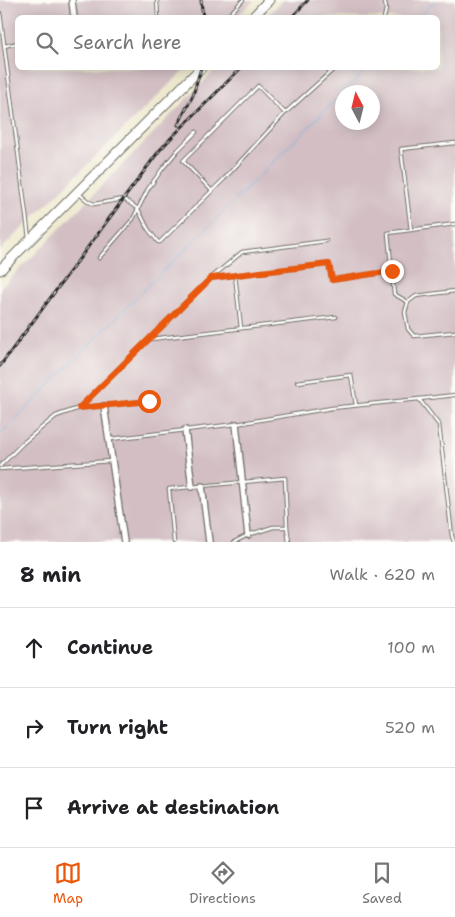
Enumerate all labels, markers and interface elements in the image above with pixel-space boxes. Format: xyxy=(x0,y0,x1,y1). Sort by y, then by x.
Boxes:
search box xyxy=(15,15,440,70)
icon: search xyxy=(33,29,61,57)
text: Search here xyxy=(73,30,182,55)
north arrow xyxy=(335,85,380,130)
route end xyxy=(381,260,404,283)
route start xyxy=(138,390,161,413)
text: 8 min xyxy=(20,561,81,589)
text: Walk · 620 m xyxy=(330,564,435,585)
icon: ahead xyxy=(20,634,48,662)
text: Continue xyxy=(67,635,153,660)
text: 100 m xyxy=(387,637,435,658)
icon: right xyxy=(20,714,48,742)
text: Turn right xyxy=(67,715,168,740)
text: 520 m xyxy=(385,717,435,738)
icon: arrive xyxy=(20,794,48,822)
text: Arrive at destination xyxy=(67,795,279,820)
tab: Map xyxy=(53,859,83,907)
tab: Directions xyxy=(189,859,256,907)
tab: Saved xyxy=(362,859,402,907)

